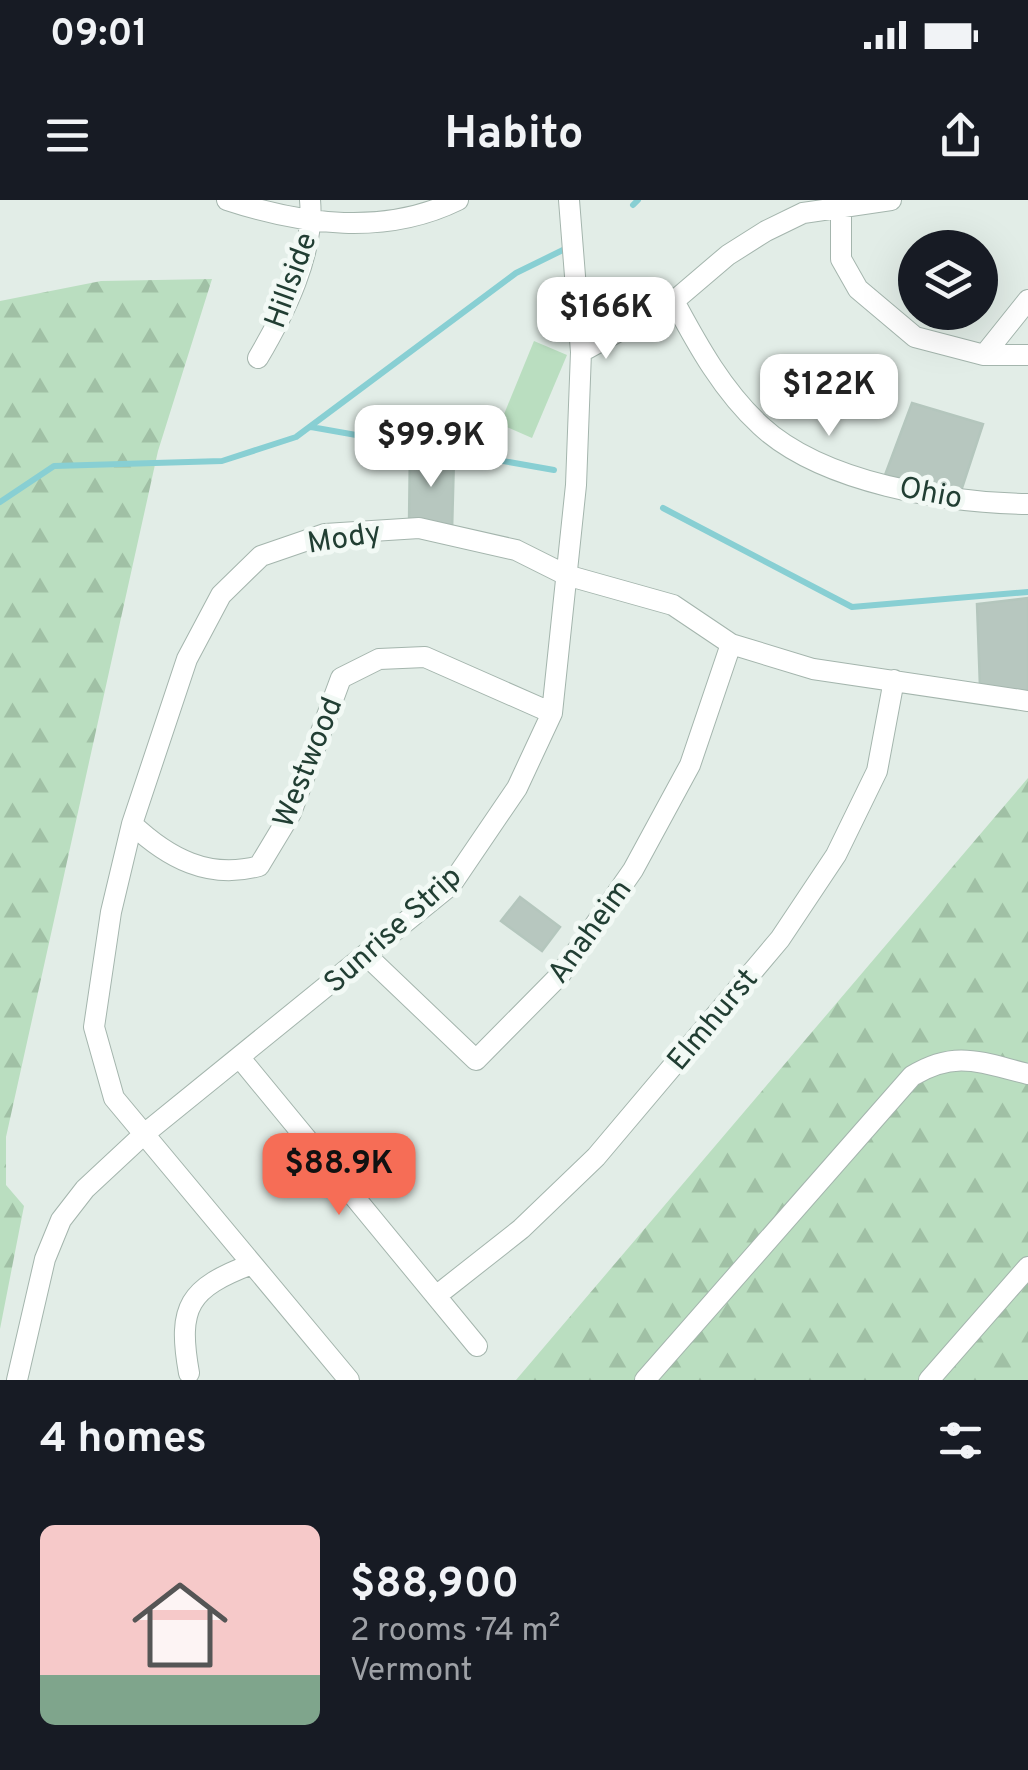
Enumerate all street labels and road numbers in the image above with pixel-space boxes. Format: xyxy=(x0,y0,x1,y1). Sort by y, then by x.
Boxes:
street label: Hillside xyxy=(258,228,327,334)
street label: Ohio xyxy=(896,470,965,519)
street label: Mody xyxy=(305,515,384,564)
street label: Westwood xyxy=(266,692,352,834)
street label: Sunrise Strip xyxy=(317,859,470,1002)
street label: Anaheim xyxy=(541,873,641,992)
street label: Elmhurst xyxy=(661,962,767,1079)

